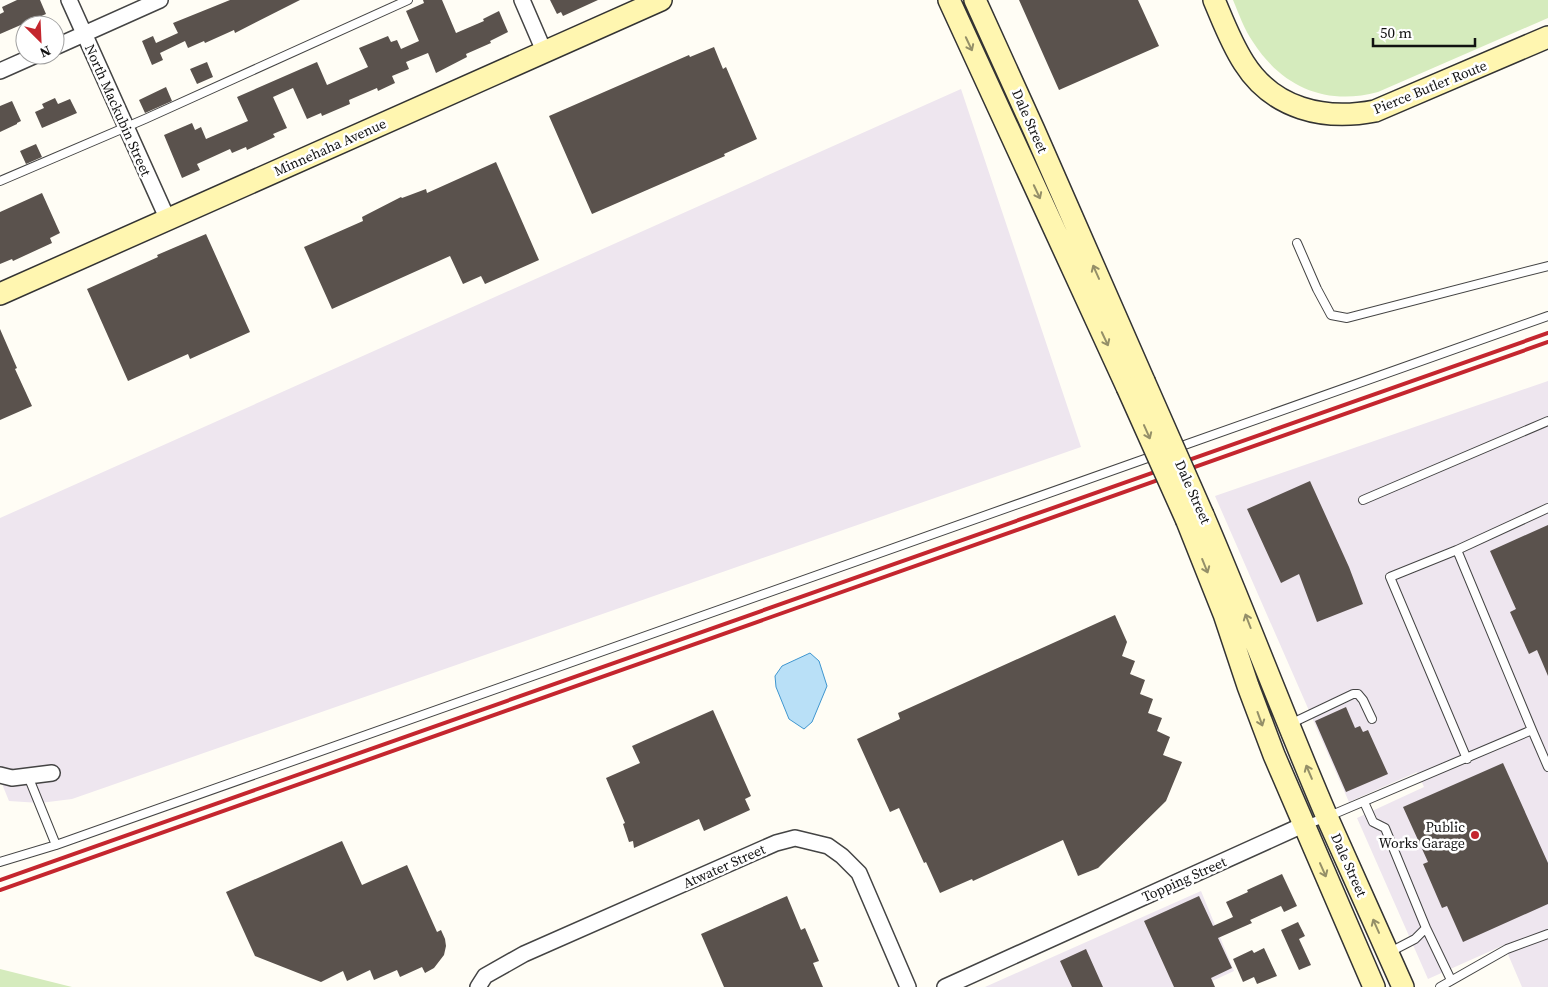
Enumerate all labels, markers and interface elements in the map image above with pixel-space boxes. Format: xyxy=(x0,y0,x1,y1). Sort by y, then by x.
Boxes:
north arrow xyxy=(15,15,65,65)
scale bar xyxy=(1373,15,1476,47)
text: 50 m xyxy=(1380,22,1412,43)
one-way arrow xyxy=(965,36,974,51)
text: N xyxy=(37,41,54,63)
street label: North Mackubin Street xyxy=(80,41,156,180)
street label: Pierce Butler Route xyxy=(1370,55,1490,119)
street label: Dale Street xyxy=(1007,86,1053,156)
street label: Minnehaha Avenue xyxy=(271,113,389,181)
one-way arrow xyxy=(1032,184,1042,199)
one-way arrow xyxy=(1091,265,1101,280)
one-way arrow xyxy=(1101,331,1111,346)
one-way arrow xyxy=(1143,424,1153,439)
street label: Dale Street xyxy=(1170,457,1216,527)
one-way arrow xyxy=(1201,558,1210,573)
one-way arrow xyxy=(1243,614,1252,629)
one-way arrow xyxy=(1256,710,1265,726)
one-way arrow xyxy=(1303,765,1313,780)
place label: Public Works Garage xyxy=(1379,817,1465,853)
marker: Public Works Garage xyxy=(1469,829,1481,841)
street label: Dale Street xyxy=(1326,830,1372,900)
street label: Atwater Street xyxy=(680,839,769,893)
street label: Topping Street xyxy=(1139,851,1230,907)
one-way arrow xyxy=(1318,862,1328,877)
one-way arrow xyxy=(1371,919,1381,934)

